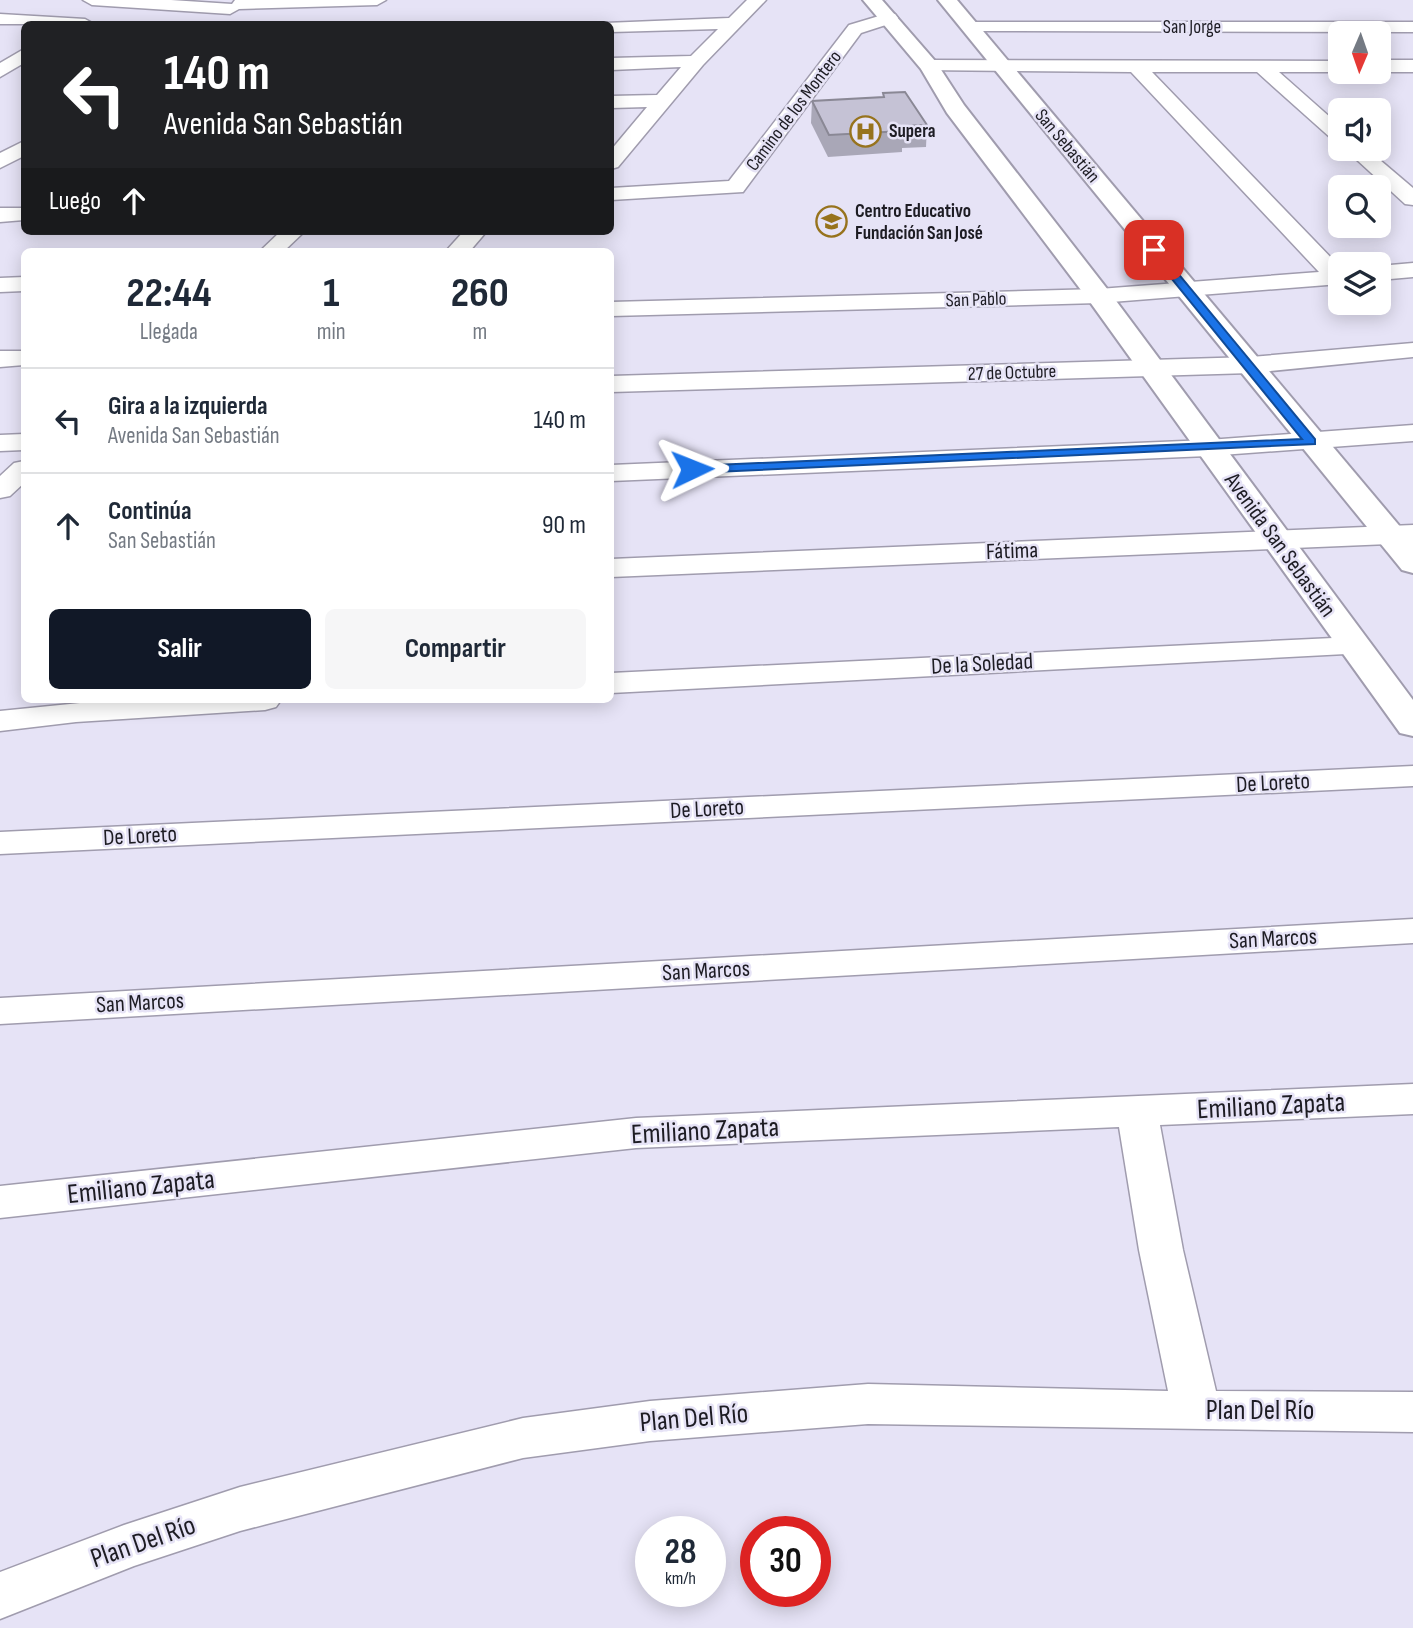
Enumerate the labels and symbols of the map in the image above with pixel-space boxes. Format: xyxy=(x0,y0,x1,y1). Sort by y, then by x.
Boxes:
street label: San Jorge xyxy=(1163,16,1221,39)
north arrow xyxy=(1328,21,1391,84)
street label: Camino de los Montero xyxy=(741,46,847,176)
street label: San Sebastián xyxy=(1030,104,1104,188)
hospital icon: Supera xyxy=(849,114,883,148)
place label: Supera xyxy=(889,120,936,143)
place label: Centro Educativo Fundación San José xyxy=(855,200,983,245)
school or university icon: Centro Educativo Fundación San José xyxy=(815,205,849,239)
pin xyxy=(1124,220,1184,280)
street label: San Pablo xyxy=(945,287,1007,313)
street label: 27 de Octubre xyxy=(967,360,1057,386)
position arrow xyxy=(655,432,729,506)
street label: Avenida San Sebastián xyxy=(1218,467,1342,623)
street label: Fátima xyxy=(985,536,1039,566)
street label: De la Soledad xyxy=(930,647,1034,681)
street label: De Loreto xyxy=(1235,767,1311,799)
street label: De Loreto xyxy=(669,793,745,825)
street label: De Loreto xyxy=(102,820,178,852)
street label: San Marcos xyxy=(1228,923,1318,955)
street label: San Marcos xyxy=(661,955,751,987)
street label: San Marcos xyxy=(95,987,185,1019)
street label: Emiliano Zapata xyxy=(1196,1086,1346,1126)
street label: Emiliano Zapata xyxy=(630,1111,780,1151)
street label: Emiliano Zapata xyxy=(66,1163,216,1211)
street label: Plan Del Río xyxy=(1206,1394,1314,1427)
street label: Plan Del Río xyxy=(638,1397,750,1439)
street label: Plan Del Río xyxy=(86,1509,200,1575)
speed limit sign: 30 xyxy=(740,1516,831,1607)

